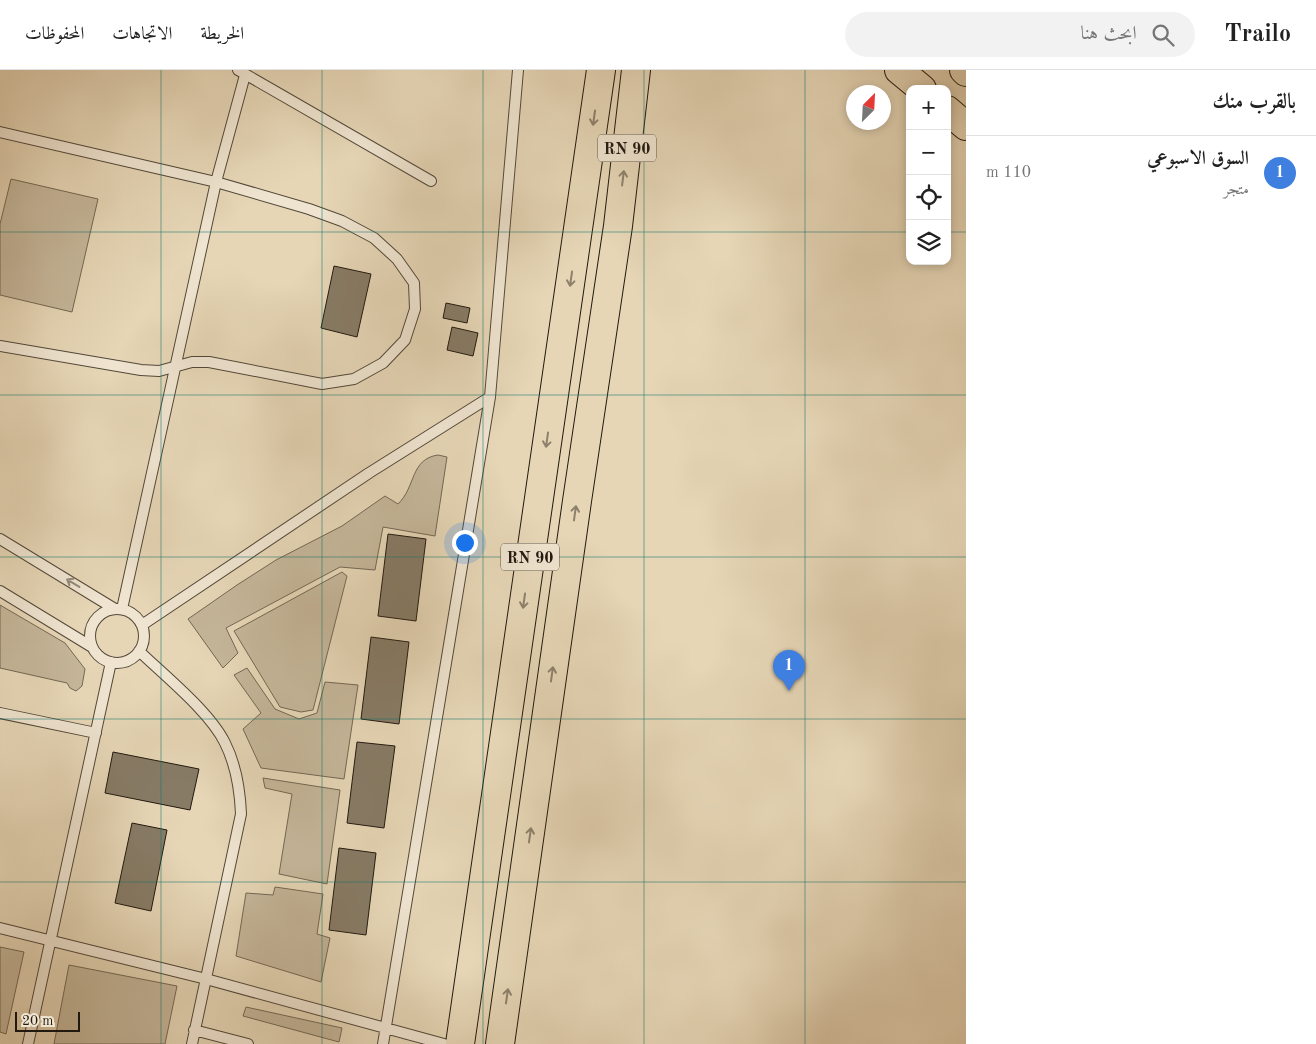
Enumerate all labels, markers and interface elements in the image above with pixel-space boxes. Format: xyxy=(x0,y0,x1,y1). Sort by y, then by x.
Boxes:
search box xyxy=(845,12,1195,57)
icon: search xyxy=(1149,21,1177,49)
text: Trailo xyxy=(1225,23,1291,47)
text: المحفوظات xyxy=(25,25,84,43)
text: الاتجاهات xyxy=(112,25,172,43)
text: الخريطة xyxy=(200,25,244,43)
text: ابحث هنا xyxy=(1081,25,1137,44)
north arrow xyxy=(846,85,891,130)
map controls xyxy=(906,85,951,265)
button: + xyxy=(906,85,951,130)
text: بالقرب منك xyxy=(1213,92,1296,113)
one-way arrow xyxy=(589,110,599,126)
button: − xyxy=(906,130,951,175)
road number: RN 90 xyxy=(598,134,656,162)
text: السوق الاسبوعي xyxy=(1147,150,1249,169)
text: 110 m xyxy=(986,165,1031,181)
text: 1 xyxy=(1275,165,1285,181)
one-way arrow xyxy=(618,170,628,186)
button: locate xyxy=(906,175,951,220)
text: متجر xyxy=(1224,182,1249,198)
button: layers xyxy=(906,220,951,265)
one-way arrow xyxy=(565,271,575,287)
one-way arrow xyxy=(542,432,552,448)
one-way arrow xyxy=(570,505,580,521)
your location xyxy=(452,530,478,556)
road number: RN 90 xyxy=(501,544,559,571)
one-way arrow xyxy=(67,578,81,588)
one-way arrow xyxy=(519,592,529,608)
pin: 1 xyxy=(773,650,805,691)
one-way arrow xyxy=(548,666,558,682)
one-way arrow xyxy=(525,827,535,843)
one-way arrow xyxy=(502,988,512,1004)
scale bar xyxy=(15,1009,80,1032)
text: 20 m xyxy=(22,1014,53,1028)

